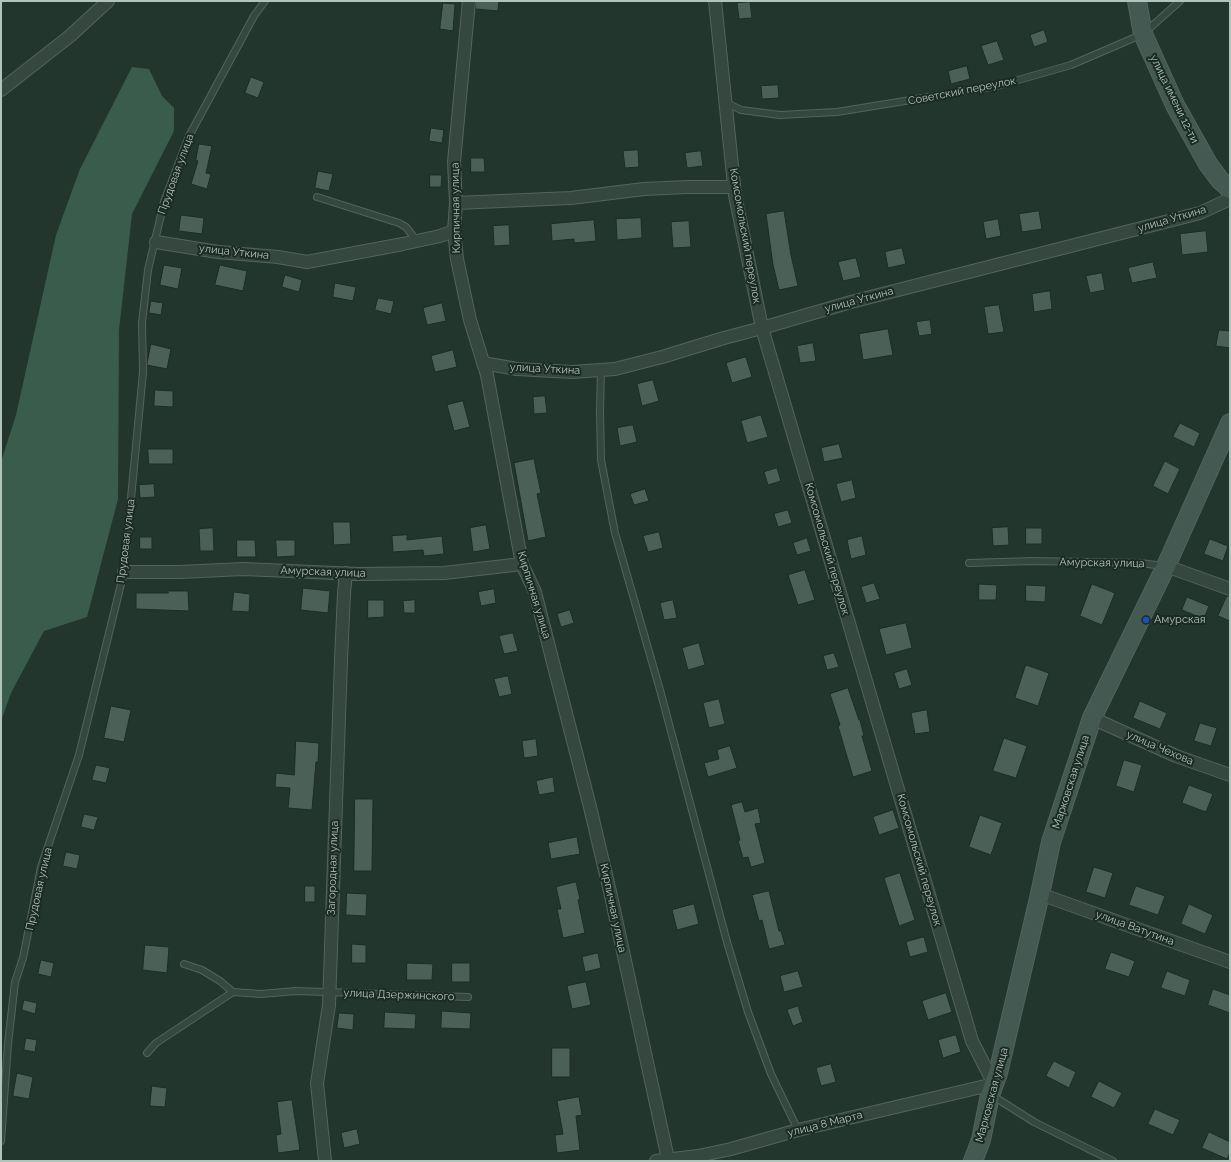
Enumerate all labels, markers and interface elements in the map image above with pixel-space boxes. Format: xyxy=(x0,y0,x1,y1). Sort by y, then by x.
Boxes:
street label: улица имени 12-ти xyxy=(1147,53,1201,145)
street label: Советский переулок xyxy=(907,74,1017,108)
street label: Прудовая улица xyxy=(155,132,197,216)
street label: Кирпичная улица xyxy=(449,163,463,253)
street label: Комсомольский переулок xyxy=(727,167,763,305)
street label: улица Уткина xyxy=(1136,203,1208,235)
street label: улица Уткина xyxy=(198,242,270,262)
street label: улица Уткина xyxy=(823,284,895,316)
street label: улица Уткина xyxy=(509,361,581,377)
street label: Комсомольский переулок xyxy=(802,481,852,617)
street label: Прудовая улица xyxy=(114,498,138,584)
street label: Кирпичная улица xyxy=(514,550,554,640)
street label: Амурская улица xyxy=(1059,556,1145,570)
street label: Амурская улица xyxy=(280,564,366,580)
place label: Амурская xyxy=(1154,613,1205,627)
marker: Амурская xyxy=(1141,615,1151,625)
street label: улица Чехова xyxy=(1125,728,1195,768)
street label: Марковская улица xyxy=(1050,734,1092,830)
street label: Комсомольский переулок xyxy=(894,792,944,928)
street label: Загородная улица xyxy=(325,820,341,916)
street label: Прудовая улица xyxy=(23,846,55,932)
street label: Кирпичная улица xyxy=(597,862,629,954)
street label: улица Ватутина xyxy=(1094,908,1176,948)
street label: улица Дзержинского xyxy=(343,986,455,1004)
street label: Марковская улица xyxy=(973,1046,1011,1144)
street label: улица 8 Марта xyxy=(786,1108,864,1140)

